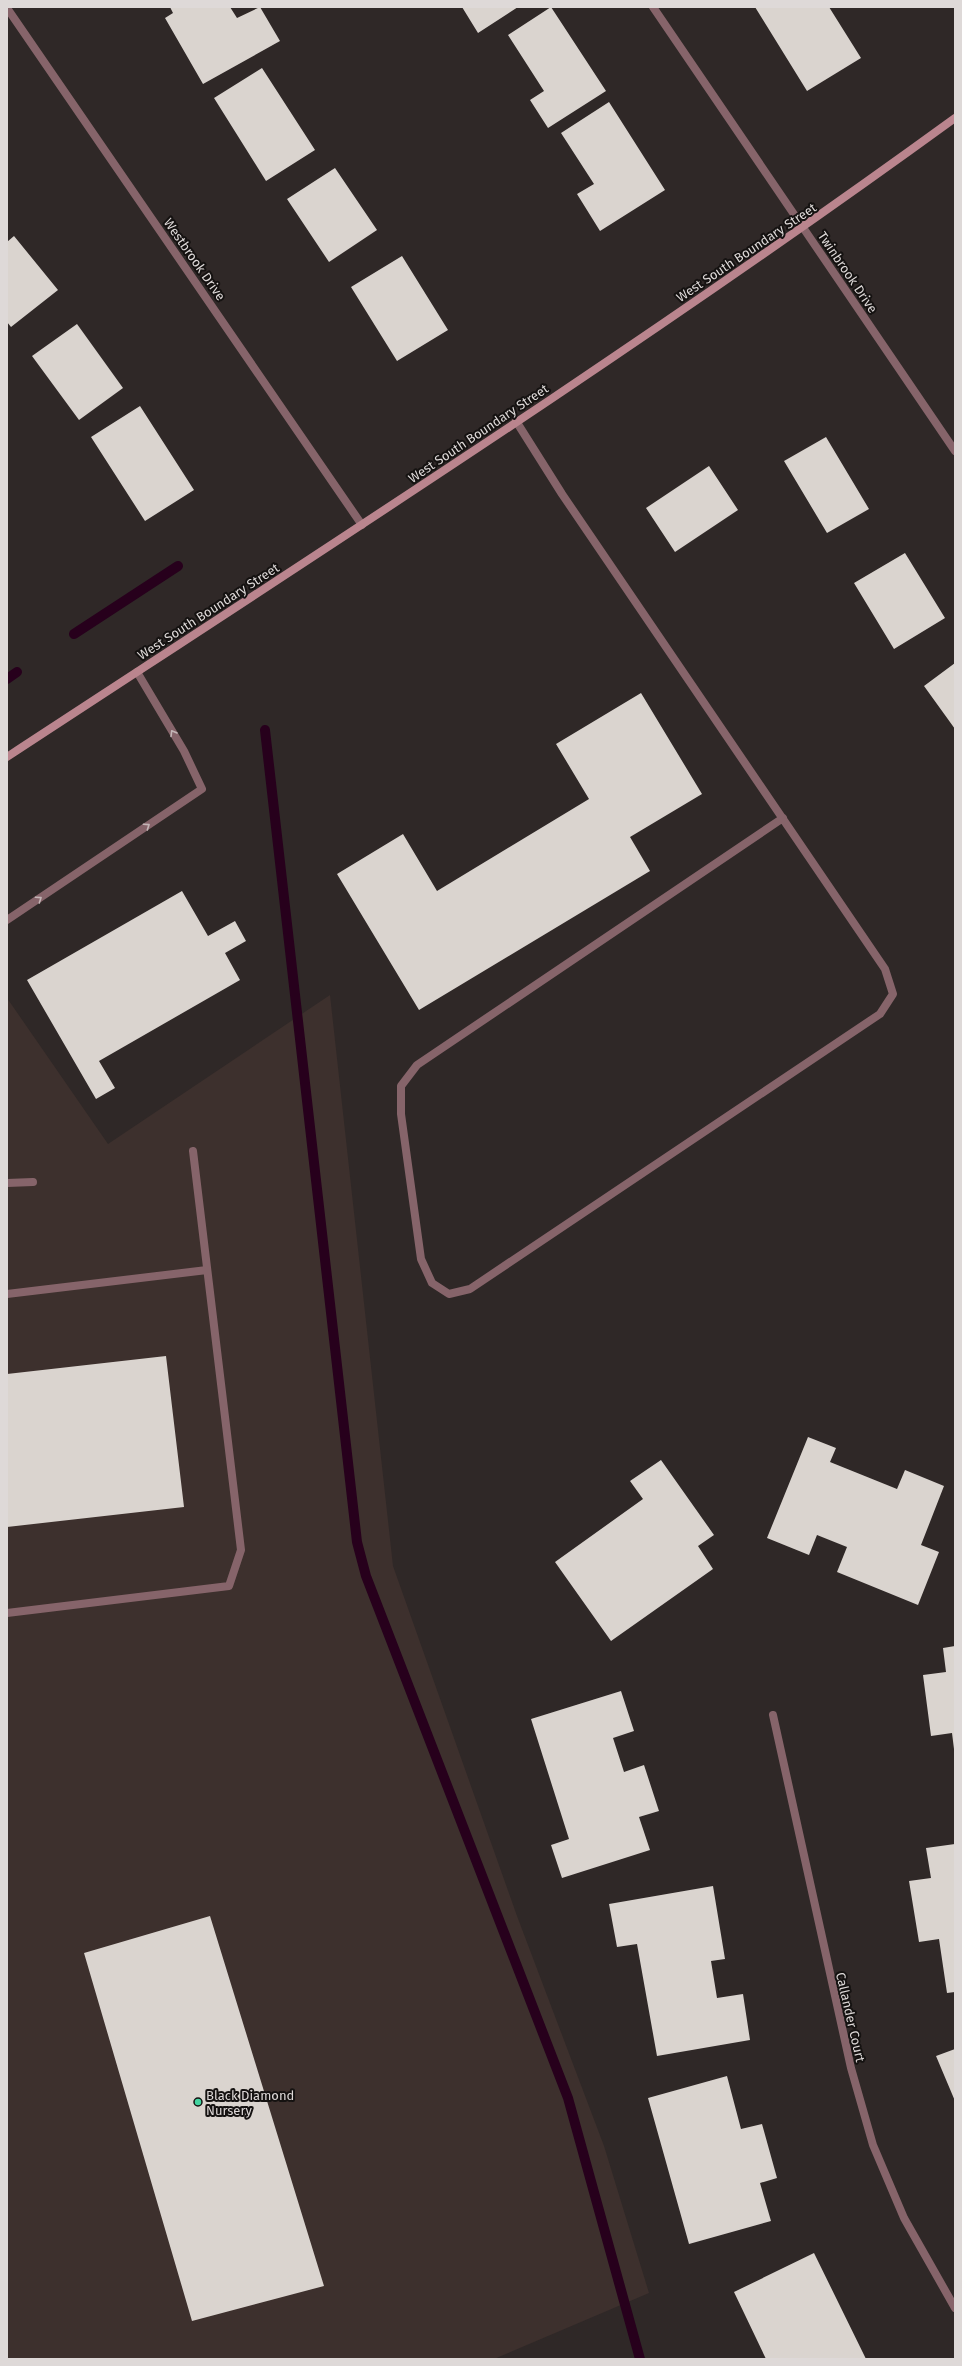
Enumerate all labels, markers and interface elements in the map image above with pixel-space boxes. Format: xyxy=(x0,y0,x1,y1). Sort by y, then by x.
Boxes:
street label: West South Boundary Street xyxy=(673,200,819,305)
street label: Westbrook Drive xyxy=(161,215,228,303)
street label: Twinbrook Drive xyxy=(815,229,880,316)
street label: West South Boundary Street xyxy=(405,381,551,486)
street label: West South Boundary Street xyxy=(135,560,282,663)
one-way arrow xyxy=(170,730,178,737)
one-way arrow xyxy=(143,823,150,831)
one-way arrow xyxy=(35,897,42,904)
street label: Callander Court xyxy=(833,1971,868,2064)
place label: Black Diamond Nursery xyxy=(206,2088,294,2118)
marker: Black Diamond Nursery xyxy=(193,2097,203,2107)

